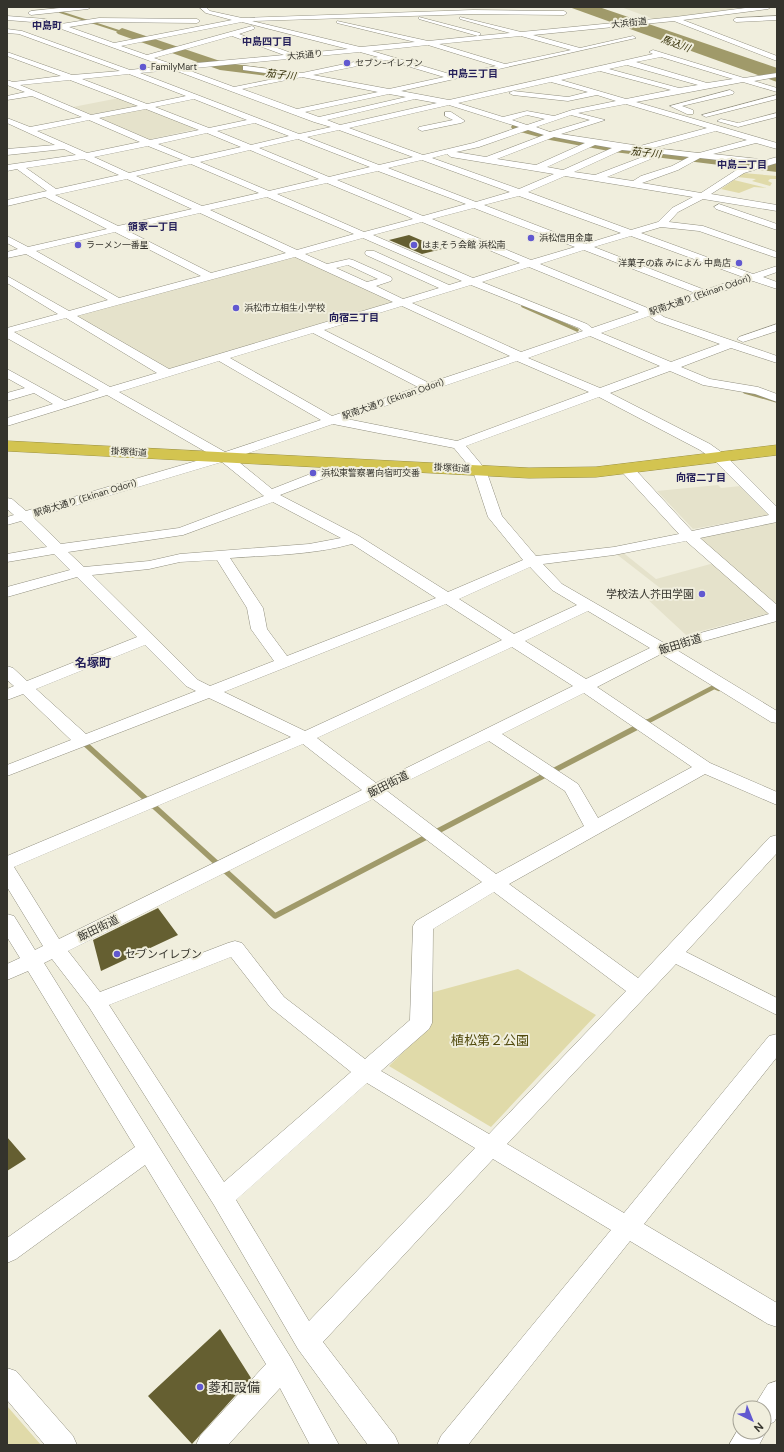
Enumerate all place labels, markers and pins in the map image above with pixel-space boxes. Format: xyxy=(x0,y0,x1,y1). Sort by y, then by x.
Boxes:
place label: セブン-イレブン xyxy=(355,57,423,69)
marker: セブン-イレブン xyxy=(342,58,352,68)
place label: FamilyMart xyxy=(151,61,197,73)
marker: FamilyMart xyxy=(138,62,148,72)
place label: 浜松信用金庫 xyxy=(539,232,593,244)
marker: 浜松信用金庫 xyxy=(526,233,536,243)
place label: ラーメン一番星 xyxy=(86,239,149,251)
place label: はまそう会館 浜松南 xyxy=(422,239,505,251)
marker: ラーメン一番星 xyxy=(73,240,83,250)
marker: はまそう会館 浜松南 xyxy=(409,240,419,250)
place label: 洋菓子の森 みによん 中島店 xyxy=(618,257,731,269)
marker: 洋菓子の森 みによん 中島店 xyxy=(734,258,744,268)
place label: 浜松市立相生小学校 xyxy=(244,302,325,314)
marker: 浜松市立相生小学校 xyxy=(231,303,241,313)
place label: 浜松東警察署向宿町交番 xyxy=(321,467,420,479)
marker: 浜松東警察署向宿町交番 xyxy=(308,468,318,478)
place label: 学校法人芥田学園 xyxy=(606,587,694,601)
marker: 学校法人芥田学園 xyxy=(697,589,707,599)
place label: セブンイレブン xyxy=(125,947,202,961)
marker: セブンイレブン xyxy=(112,949,122,959)
place label: 菱和設備 xyxy=(208,1379,260,1396)
marker: 菱和設備 xyxy=(195,1382,205,1392)

